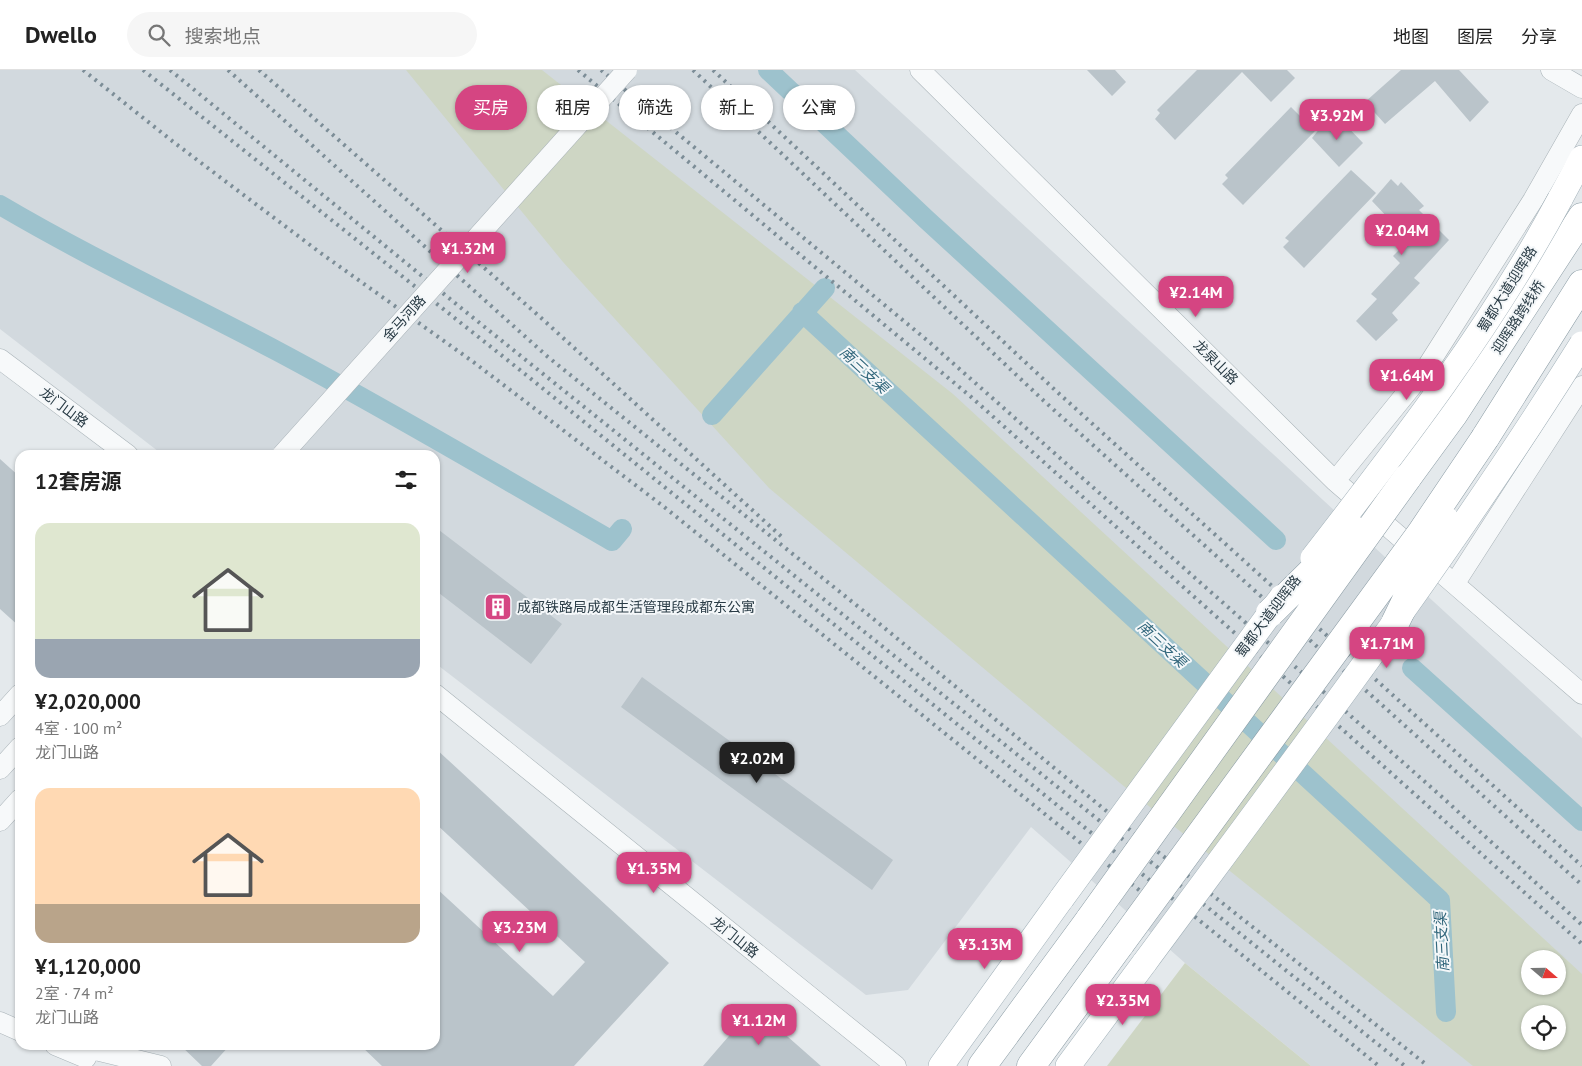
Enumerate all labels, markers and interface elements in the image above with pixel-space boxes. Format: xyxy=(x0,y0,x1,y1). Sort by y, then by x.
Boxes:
search box xyxy=(127,12,477,57)
text: Dwello xyxy=(25,19,97,50)
icon: search xyxy=(145,21,173,49)
text: 搜索地点 xyxy=(185,24,261,48)
text: 地图 xyxy=(1393,25,1429,48)
text: 图层 xyxy=(1457,25,1493,48)
text: 分享 xyxy=(1521,25,1557,48)
chip: 买房 xyxy=(455,85,527,130)
chip: 租房 xyxy=(537,85,609,130)
chip: 筛选 xyxy=(619,85,691,130)
chip: 新上 xyxy=(701,85,773,130)
chip: 公寓 xyxy=(783,85,855,130)
pin: ¥3.92M xyxy=(1296,98,1378,141)
text: ¥3.92M xyxy=(1310,105,1364,125)
pin: ¥2.04M xyxy=(1361,214,1443,256)
text: ¥2.04M xyxy=(1375,220,1429,240)
pin: ¥1.32M xyxy=(427,232,509,274)
text: ¥1.32M xyxy=(441,238,495,258)
street label: 蜀都大道迎晖路 xyxy=(1473,243,1541,335)
pin: ¥2.14M xyxy=(1155,276,1237,318)
street label: 迎晖路跨线桥 xyxy=(1488,277,1548,357)
text: ¥2.14M xyxy=(1169,282,1223,302)
street label: 金马河路 xyxy=(379,291,429,345)
street label: 龙泉山路 xyxy=(1190,336,1242,388)
water label: 南三支渠 xyxy=(836,342,894,398)
pin: ¥1.64M xyxy=(1366,358,1448,401)
text: ¥1.64M xyxy=(1380,365,1434,385)
street label: 龙门山路 xyxy=(36,383,92,431)
icon: filters xyxy=(392,466,420,494)
text: 12套房源 xyxy=(35,468,122,495)
icon: home xyxy=(183,555,273,645)
street label: 蜀都大道迎晖路 xyxy=(1231,571,1305,661)
building icon: 成都铁路局成都生活管理段成都东公寓 xyxy=(483,592,513,622)
place label: 成都铁路局成都生活管理段成都东公寓 xyxy=(517,598,755,616)
water label: 南三支渠 xyxy=(1134,616,1192,672)
pin: ¥1.71M xyxy=(1346,626,1428,669)
text: ¥1.71M xyxy=(1360,633,1414,653)
text: ¥2,020,000 xyxy=(35,688,141,715)
text: 4室 · 100 m² xyxy=(35,718,122,738)
text: 龙门山路 xyxy=(35,742,99,762)
pin: ¥2.02M xyxy=(716,742,798,784)
text: ¥2.02M xyxy=(730,748,784,768)
icon: home xyxy=(183,820,273,910)
pin: ¥1.35M xyxy=(613,852,695,894)
text: ¥1.35M xyxy=(627,858,681,878)
pin: ¥3.23M xyxy=(479,910,561,953)
water label: 南三支渠 xyxy=(1430,910,1453,972)
street label: 龙门山路 xyxy=(708,912,762,962)
text: ¥3.23M xyxy=(493,917,547,937)
pin: ¥3.13M xyxy=(944,928,1026,970)
text: ¥3.13M xyxy=(958,934,1012,954)
north arrow xyxy=(1521,950,1566,995)
map controls xyxy=(1521,950,1566,1050)
text: ¥1,120,000 xyxy=(35,953,141,980)
text: 2室 · 74 m² xyxy=(35,983,114,1003)
pin: ¥2.35M xyxy=(1082,984,1164,1026)
text: ¥2.35M xyxy=(1096,990,1150,1010)
pin: ¥1.12M xyxy=(718,1004,800,1046)
button: locate xyxy=(1521,1005,1566,1050)
text: 龙门山路 xyxy=(35,1007,99,1027)
text: ¥1.12M xyxy=(732,1010,786,1030)

